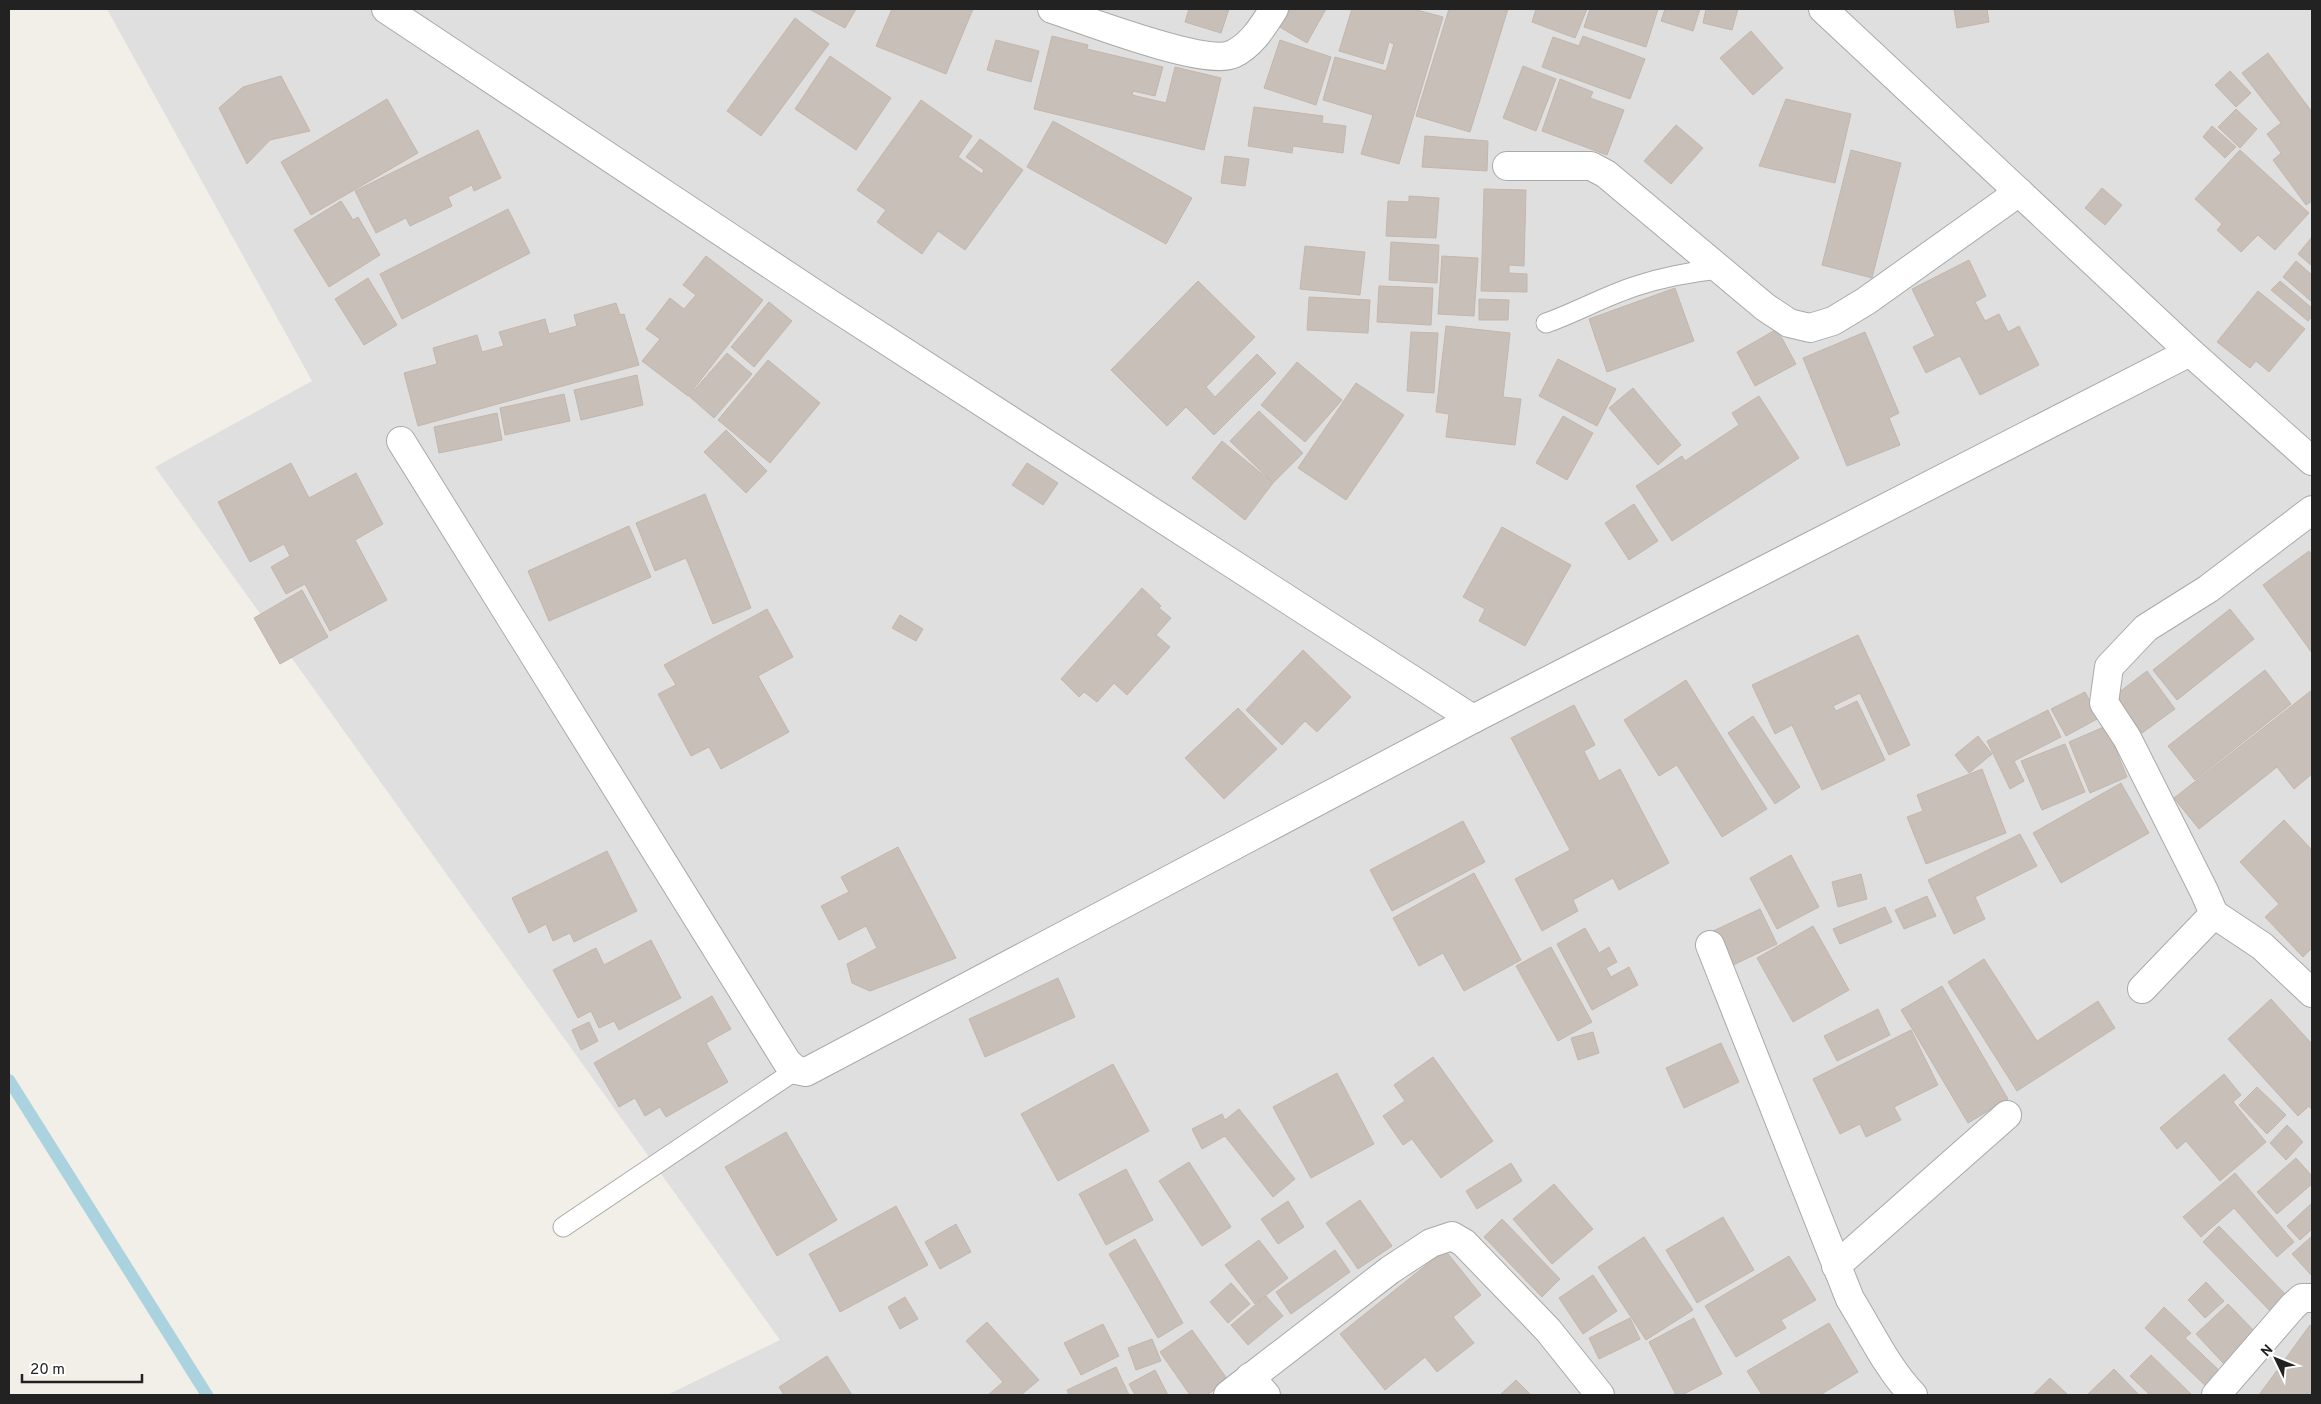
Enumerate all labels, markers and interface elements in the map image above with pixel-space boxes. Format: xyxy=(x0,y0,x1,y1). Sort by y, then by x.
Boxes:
north arrow xyxy=(2251,1334,2301,1384)
text: N xyxy=(2258,1342,2277,1361)
scale bar xyxy=(22,1352,142,1384)
text: 20 m xyxy=(30,1361,65,1380)

